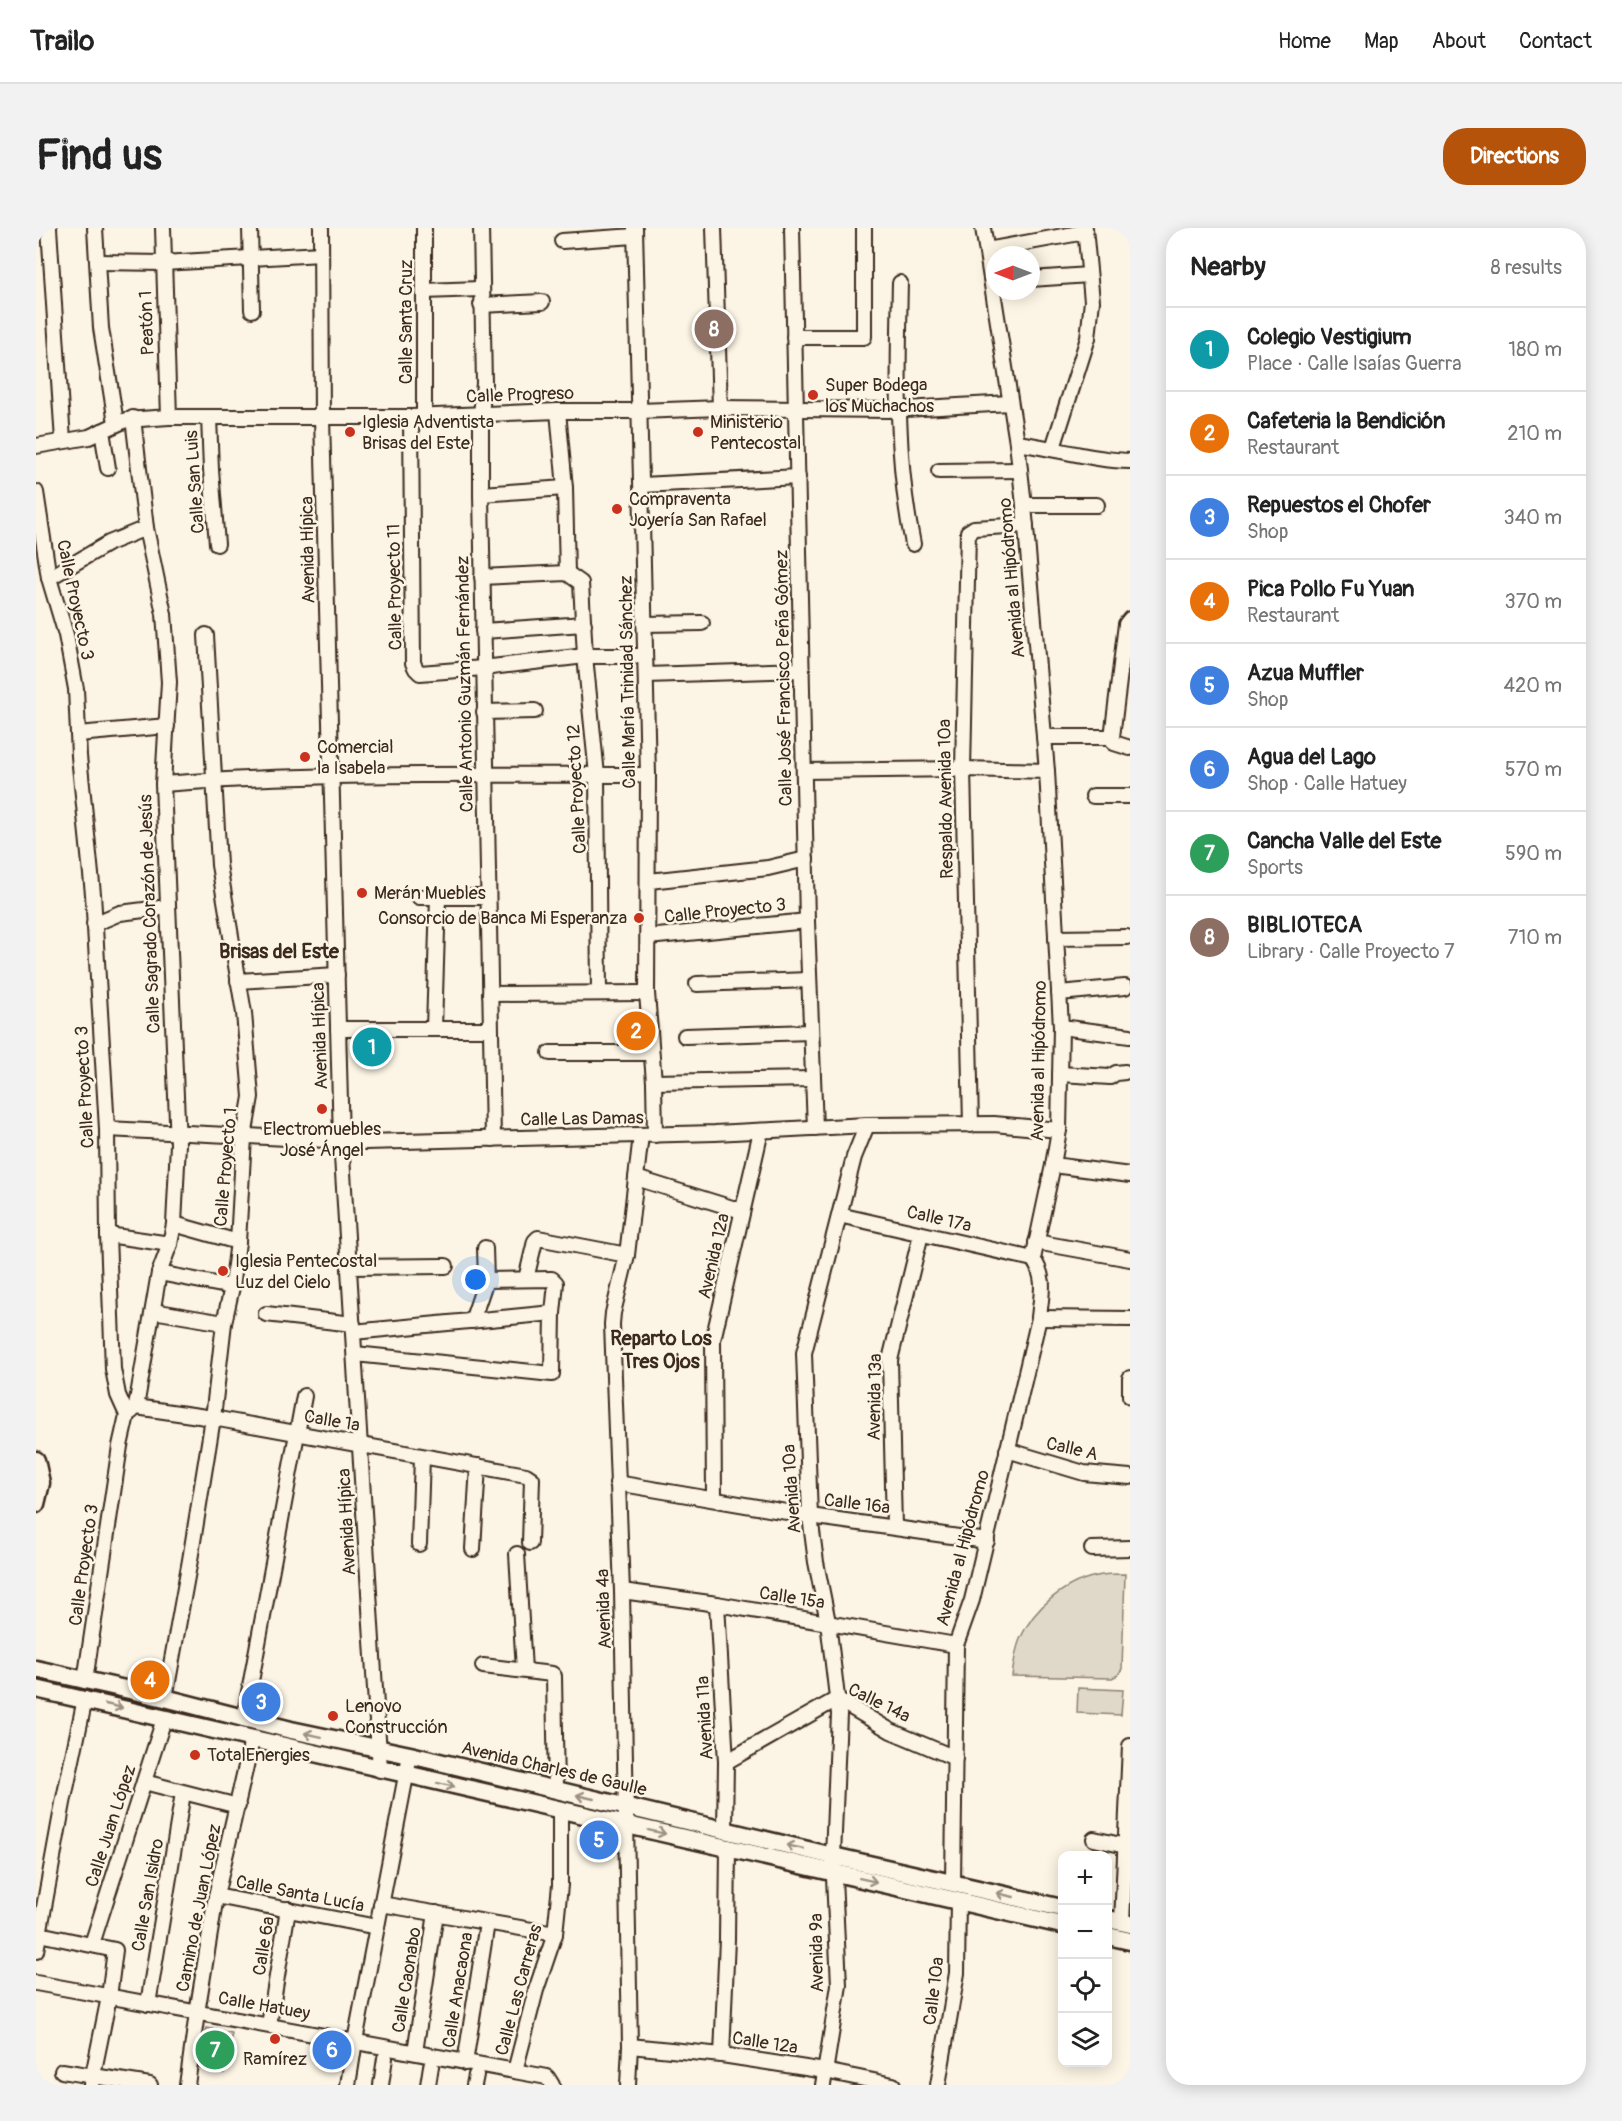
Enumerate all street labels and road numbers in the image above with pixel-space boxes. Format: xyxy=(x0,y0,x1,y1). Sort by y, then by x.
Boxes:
street label: Calle Santa Cruz xyxy=(395,260,418,384)
street label: Peatón 1 xyxy=(134,290,160,356)
street label: Calle Progreso xyxy=(466,382,575,408)
street label: Calle San Luis xyxy=(180,429,210,535)
street label: Avenida Hípica xyxy=(296,496,320,604)
street label: Avenida al Hipódromo xyxy=(994,497,1030,659)
street label: Calle Proyecto 11 xyxy=(382,524,408,650)
street label: Calle Proyecto 3 xyxy=(51,538,99,662)
street label: Calle José Francisco Peña Gómez xyxy=(770,550,798,806)
street label: Calle Antonio Guzmán Fernández xyxy=(451,555,479,813)
street label: Calle María Trinidad Sánchez xyxy=(615,575,641,789)
street label: Respaldo Avenida 10a xyxy=(933,719,959,879)
street label: Calle Proyecto 12 xyxy=(562,724,592,854)
street label: Calle Sagrado Corazón de Jesús xyxy=(134,794,166,1034)
street label: Calle Proyecto 3 xyxy=(663,893,787,929)
street label: Avenida al Hipódromo xyxy=(1026,980,1052,1142)
street label: Avenida Hípica xyxy=(307,982,333,1090)
street label: Calle Proyecto 3 xyxy=(70,1025,100,1149)
street label: Calle Proyecto 1 xyxy=(209,1106,243,1228)
street label: Calle Las Damas xyxy=(520,1106,644,1132)
street label: Calle 17a xyxy=(904,1200,974,1238)
street label: Avenida 12a xyxy=(693,1211,735,1301)
street label: Avenida 13a xyxy=(863,1353,887,1441)
street label: Calle 1a xyxy=(302,1405,362,1437)
street label: Calle A xyxy=(1044,1432,1100,1466)
street label: Avenida 10a xyxy=(777,1444,807,1534)
street label: Avenida al Hipódromo xyxy=(931,1467,995,1629)
street label: Avenida Hípica xyxy=(333,1468,361,1576)
street label: Calle 16a xyxy=(822,1489,892,1519)
street label: Calle Proyecto 3 xyxy=(64,1503,104,1627)
street label: Avenida 4a xyxy=(591,1568,617,1650)
street label: Calle 15a xyxy=(758,1581,826,1615)
street label: Avenida 11a xyxy=(691,1675,719,1761)
street label: Calle 14a xyxy=(844,1678,914,1728)
street label: Avenida Charles de Gaulle xyxy=(459,1736,649,1802)
street label: Calle Juan López xyxy=(80,1762,142,1890)
street label: Camino de Juan López xyxy=(171,1822,227,1994)
street label: Calle San Isidro xyxy=(127,1836,169,1953)
street label: Calle Santa Lucía xyxy=(234,1870,366,1918)
street label: Avenida 9a xyxy=(805,1913,829,1993)
street label: Calle 6a xyxy=(248,1915,280,1977)
street label: Calle Las Carreras xyxy=(490,1922,548,2058)
street label: Calle Caonabo xyxy=(387,1925,427,2035)
street label: Calle Anacaona xyxy=(438,1931,478,2049)
street label: Calle 10a xyxy=(918,1956,950,2026)
street label: Calle Hatuey xyxy=(216,1987,312,2025)
street label: Calle 12a xyxy=(730,2026,800,2060)

